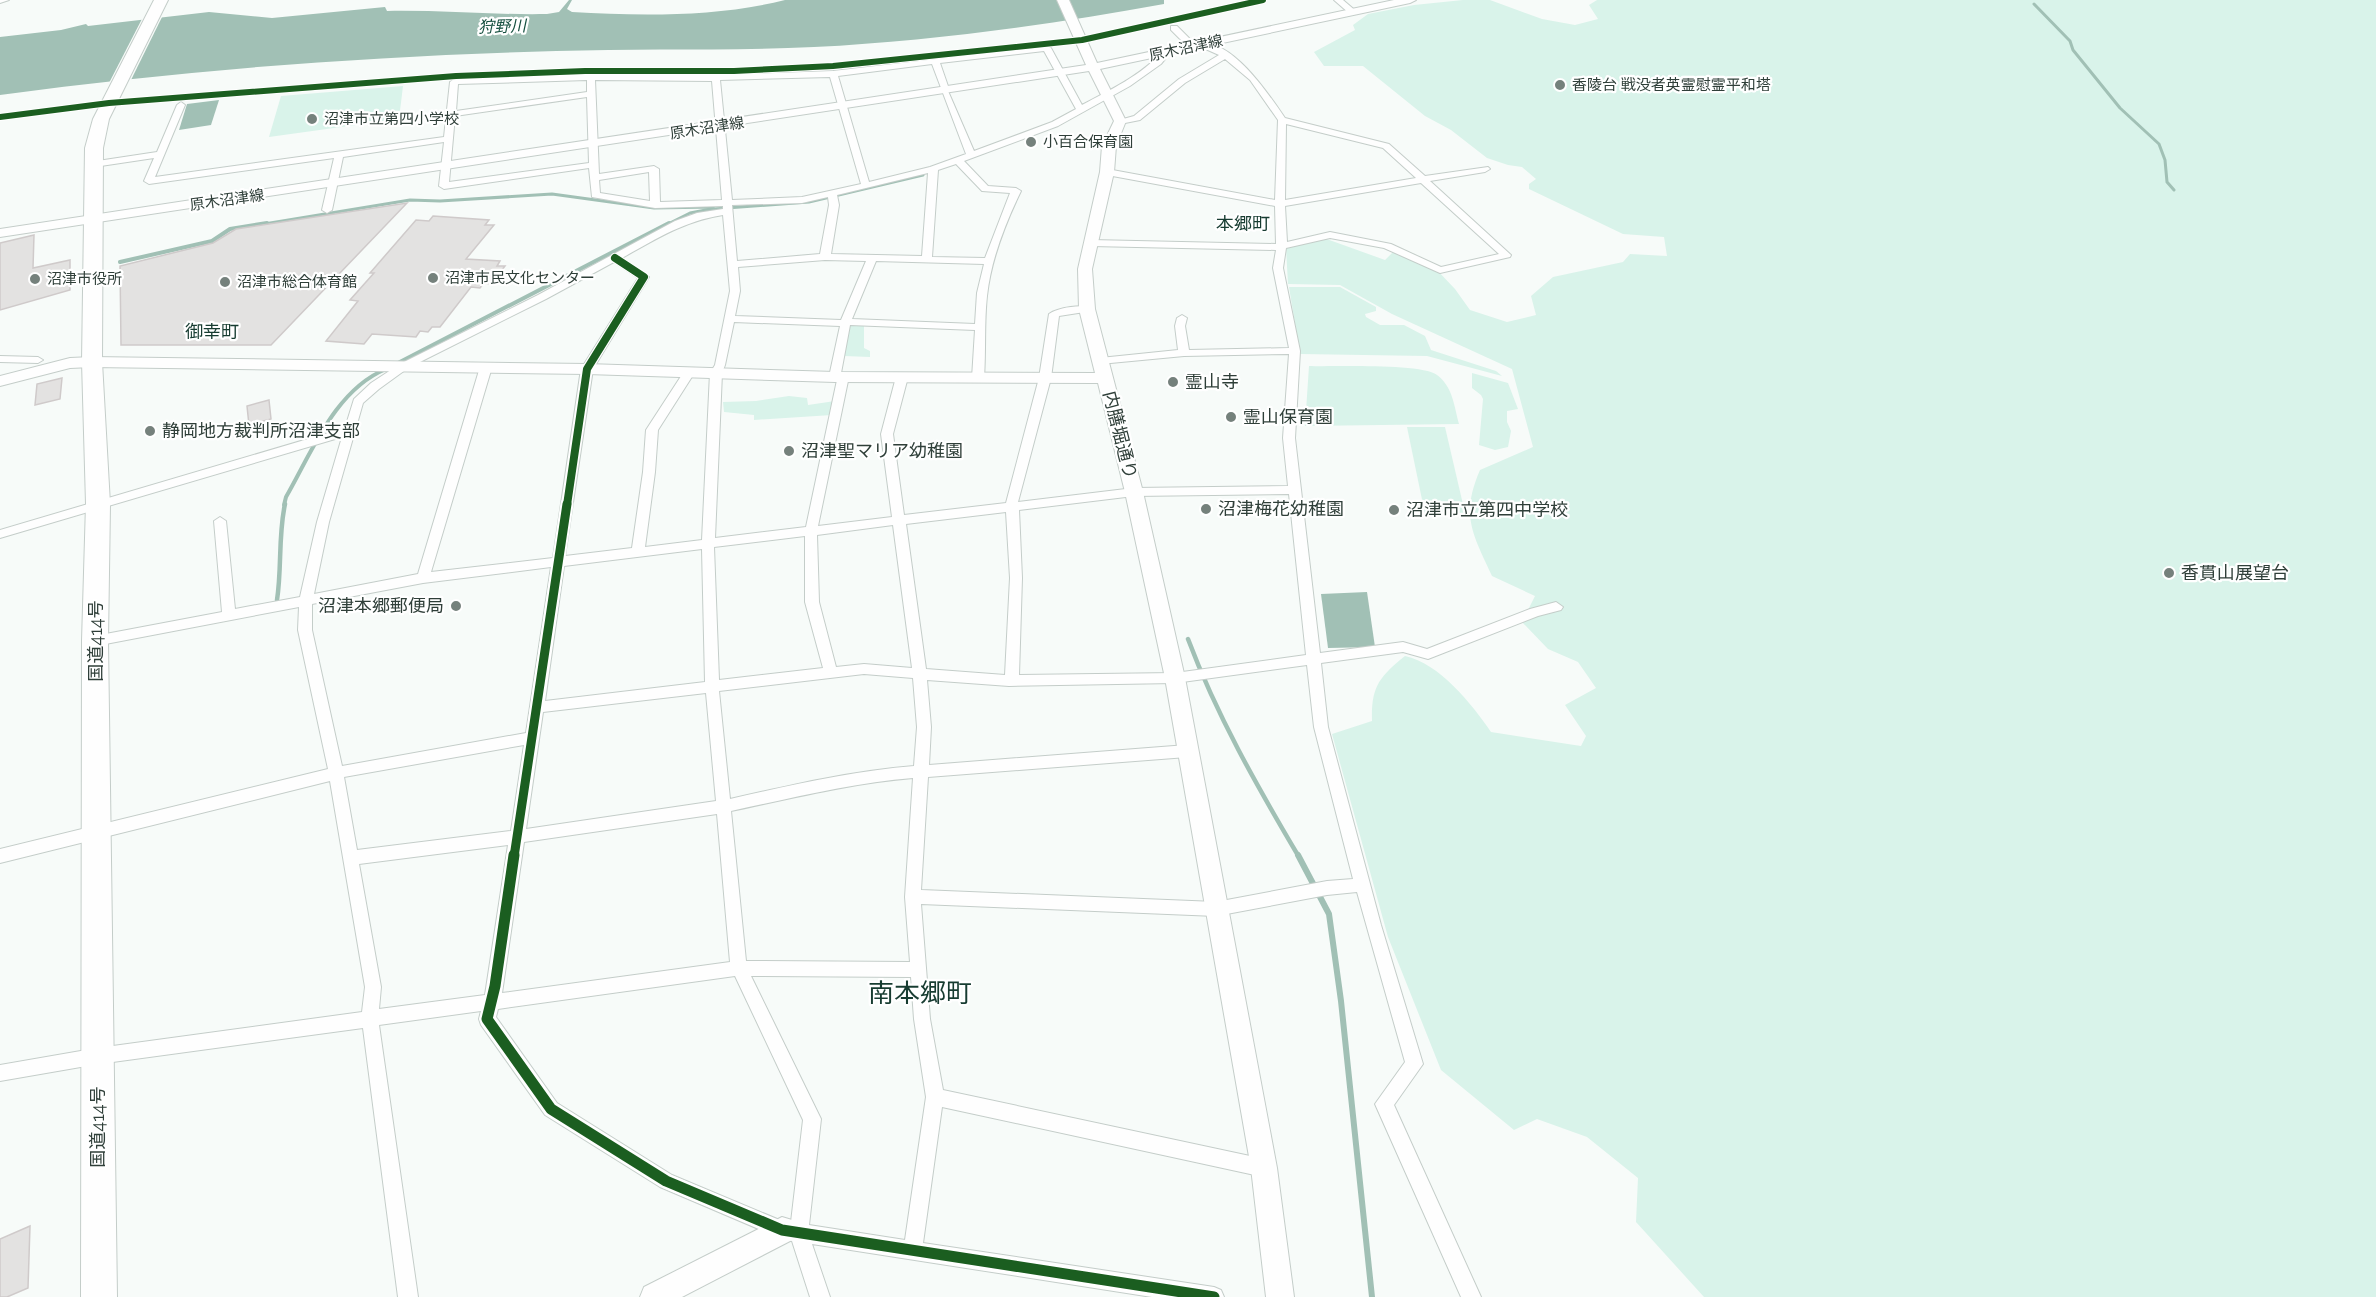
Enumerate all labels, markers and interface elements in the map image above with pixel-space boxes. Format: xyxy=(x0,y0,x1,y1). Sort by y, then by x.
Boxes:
water label: 狩野川 xyxy=(478,16,528,37)
street label: 原木沼津線 xyxy=(1147,31,1225,65)
place label: 香陵台 戦没者英霊慰霊平和塔 xyxy=(1572,76,1771,94)
marker: 香陵台 戦没者英霊慰霊平和塔 xyxy=(1553,78,1567,92)
place label: 沼津市立第四小学校 xyxy=(324,110,459,128)
marker: 沼津市立第四小学校 xyxy=(305,112,319,126)
street label: 原木沼津線 xyxy=(669,113,745,143)
place label: 小百合保育園 xyxy=(1043,133,1133,151)
marker: 小百合保育園 xyxy=(1024,135,1038,149)
street label: 原木沼津線 xyxy=(189,186,265,214)
district label: 本郷町 xyxy=(1216,213,1270,234)
place label: 沼津市民文化センター xyxy=(445,269,595,287)
place label: 沼津市役所 xyxy=(47,270,122,288)
marker: 沼津市民文化センター xyxy=(426,271,440,285)
marker: 沼津市役所 xyxy=(28,272,42,286)
place label: 沼津市総合体育館 xyxy=(237,273,357,291)
marker: 沼津市総合体育館 xyxy=(218,275,232,289)
district label: 御幸町 xyxy=(185,321,239,342)
place label: 霊山寺 xyxy=(1185,371,1239,392)
marker: 霊山寺 xyxy=(1166,375,1180,389)
street label: 内膳堀通り xyxy=(1099,389,1142,481)
place label: 霊山保育園 xyxy=(1243,406,1333,427)
marker: 霊山保育園 xyxy=(1224,410,1238,424)
place label: 静岡地方裁判所沼津支部 xyxy=(162,420,360,441)
marker: 静岡地方裁判所沼津支部 xyxy=(143,424,157,438)
place label: 沼津聖マリア幼稚園 xyxy=(801,440,963,461)
marker: 沼津聖マリア幼稚園 xyxy=(782,444,796,458)
place label: 沼津梅花幼稚園 xyxy=(1218,498,1344,519)
place label: 沼津市立第四中学校 xyxy=(1406,499,1568,520)
marker: 沼津梅花幼稚園 xyxy=(1199,502,1213,516)
marker: 沼津市立第四中学校 xyxy=(1387,503,1401,517)
place label: 香貫山展望台 xyxy=(2181,562,2289,583)
marker: 香貫山展望台 xyxy=(2162,566,2176,580)
place label: 沼津本郷郵便局 xyxy=(318,595,444,616)
marker: 沼津本郷郵便局 xyxy=(449,599,463,613)
street label: 国道414号 xyxy=(85,600,106,682)
district label: 南本郷町 xyxy=(868,978,972,1008)
street label: 国道414号 xyxy=(87,1086,108,1168)

